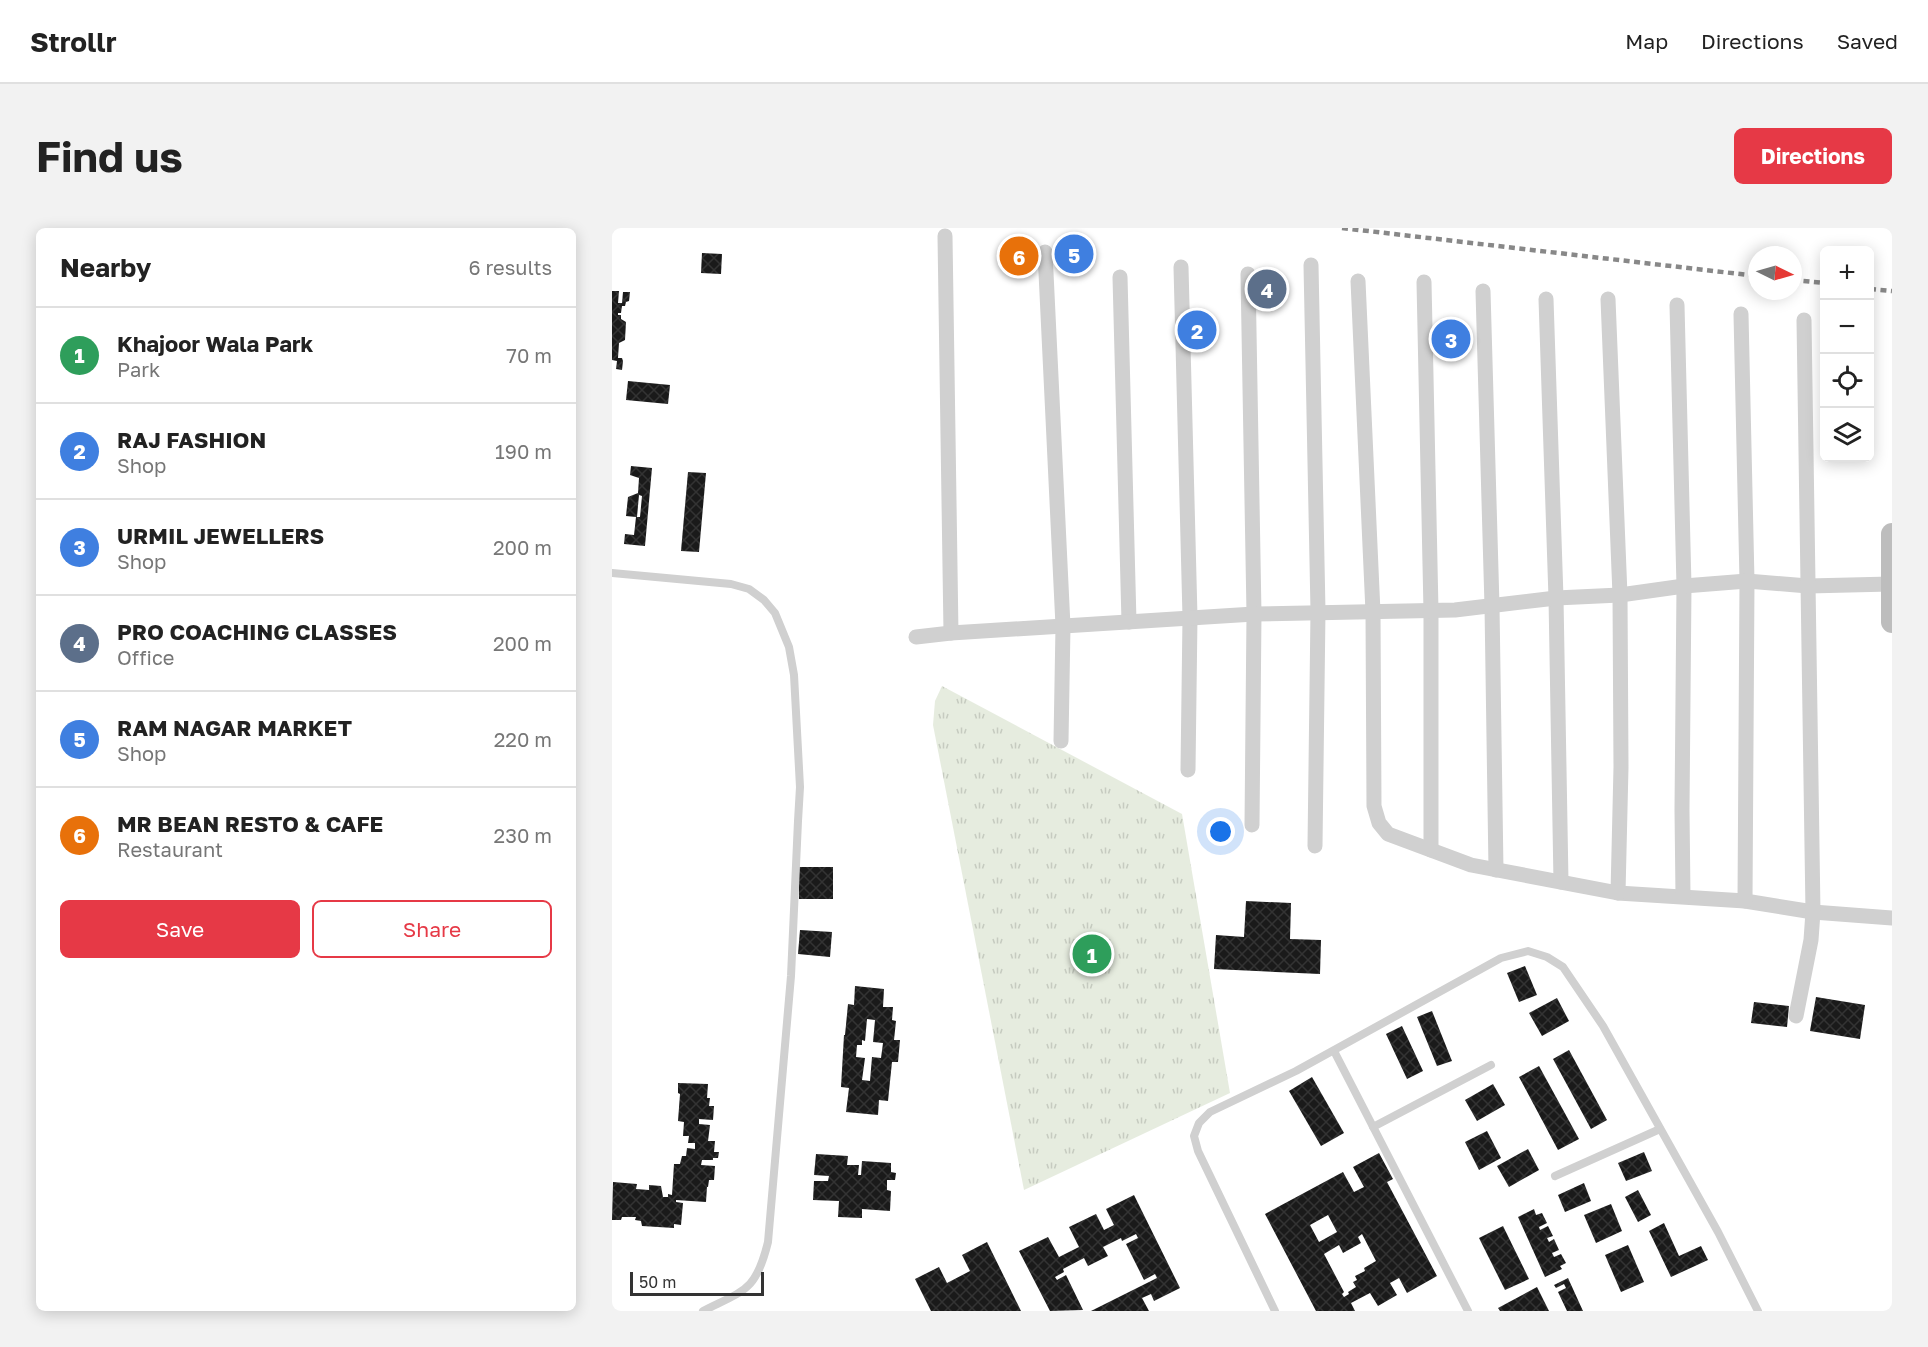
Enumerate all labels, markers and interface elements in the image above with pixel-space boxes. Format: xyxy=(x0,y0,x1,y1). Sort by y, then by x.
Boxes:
text: Strollr xyxy=(30,25,117,58)
text: Map xyxy=(1625,28,1668,54)
text: Directions xyxy=(1701,28,1804,54)
text: Saved xyxy=(1837,28,1898,54)
button: Directions xyxy=(1734,128,1892,184)
text: Find us xyxy=(36,131,183,181)
pin: 5 xyxy=(1054,231,1094,276)
pin: 6 xyxy=(1000,234,1038,279)
north arrow xyxy=(1748,246,1802,300)
map controls xyxy=(1820,246,1874,462)
button: + xyxy=(1820,246,1874,300)
text: Nearby xyxy=(60,252,151,283)
text: 6 results xyxy=(468,255,552,279)
pin: 4 xyxy=(1248,266,1286,312)
button: − xyxy=(1820,300,1874,354)
pin: 2 xyxy=(1178,308,1216,352)
pin: 3 xyxy=(1432,316,1470,362)
text: Khajoor Wala Park xyxy=(117,330,313,357)
text: 1 xyxy=(74,343,85,367)
text: 70 m xyxy=(506,343,552,367)
button: locate xyxy=(1820,354,1874,408)
text: Park xyxy=(117,357,160,381)
button: layers xyxy=(1820,408,1874,462)
text: RAJ FASHION xyxy=(117,426,266,453)
text: 2 xyxy=(73,439,86,463)
text: 190 m xyxy=(495,439,552,463)
text: Shop xyxy=(117,453,166,477)
text: URMIL JEWELLERS xyxy=(117,522,324,549)
text: 3 xyxy=(73,535,86,559)
text: 200 m xyxy=(493,535,552,559)
text: Shop xyxy=(117,549,166,573)
text: PRO COACHING CLASSES xyxy=(117,618,397,645)
text: 4 xyxy=(73,631,86,655)
text: 200 m xyxy=(493,631,552,655)
text: Office xyxy=(117,645,174,669)
text: RAM NAGAR MARKET xyxy=(117,714,352,741)
text: 5 xyxy=(73,727,86,751)
text: 220 m xyxy=(494,727,552,751)
text: Shop xyxy=(117,741,166,765)
text: MR BEAN RESTO & CAFE xyxy=(117,810,383,837)
your location xyxy=(1206,817,1235,846)
text: 6 xyxy=(73,823,86,847)
text: 230 m xyxy=(494,823,552,847)
text: Restaurant xyxy=(117,837,223,861)
button: Save xyxy=(60,900,300,958)
button: Share xyxy=(312,900,552,958)
pin: 1 xyxy=(1072,932,1112,976)
scale bar xyxy=(630,1269,764,1296)
text: 50 m xyxy=(639,1272,676,1292)

